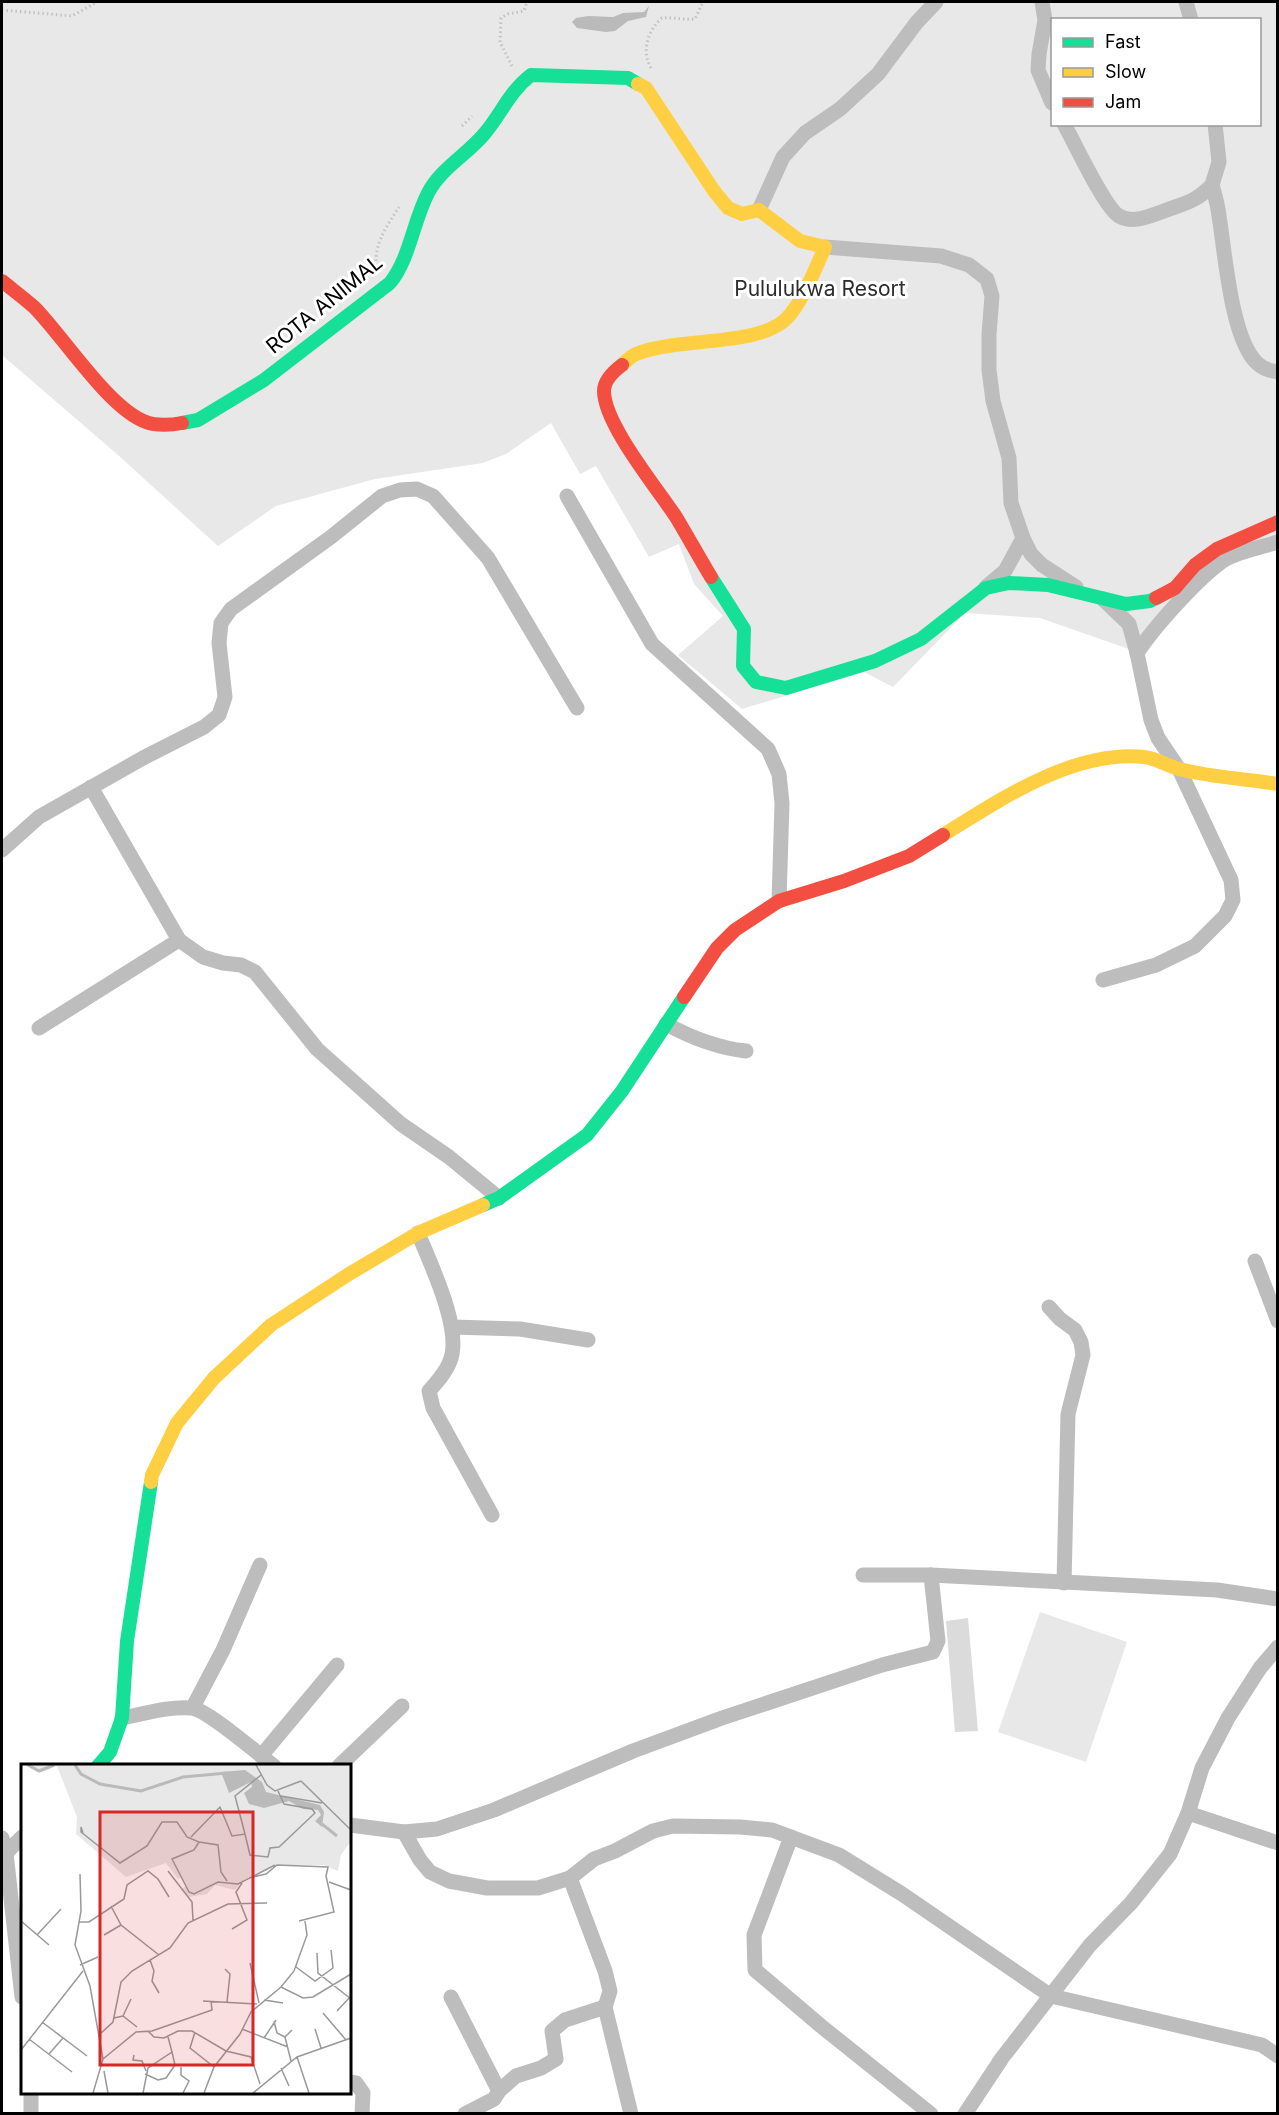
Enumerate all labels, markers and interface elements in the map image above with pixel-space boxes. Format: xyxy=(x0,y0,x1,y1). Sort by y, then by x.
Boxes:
legend xyxy=(1051,18,1261,126)
text: Fast xyxy=(1105,31,1141,52)
text: Slow xyxy=(1105,61,1146,82)
text: Jam xyxy=(1105,91,1141,112)
street label: ROTA ANIMAL xyxy=(261,249,387,359)
park label: Pululukwa Resort xyxy=(734,276,906,301)
inset map xyxy=(21,1764,351,2094)

